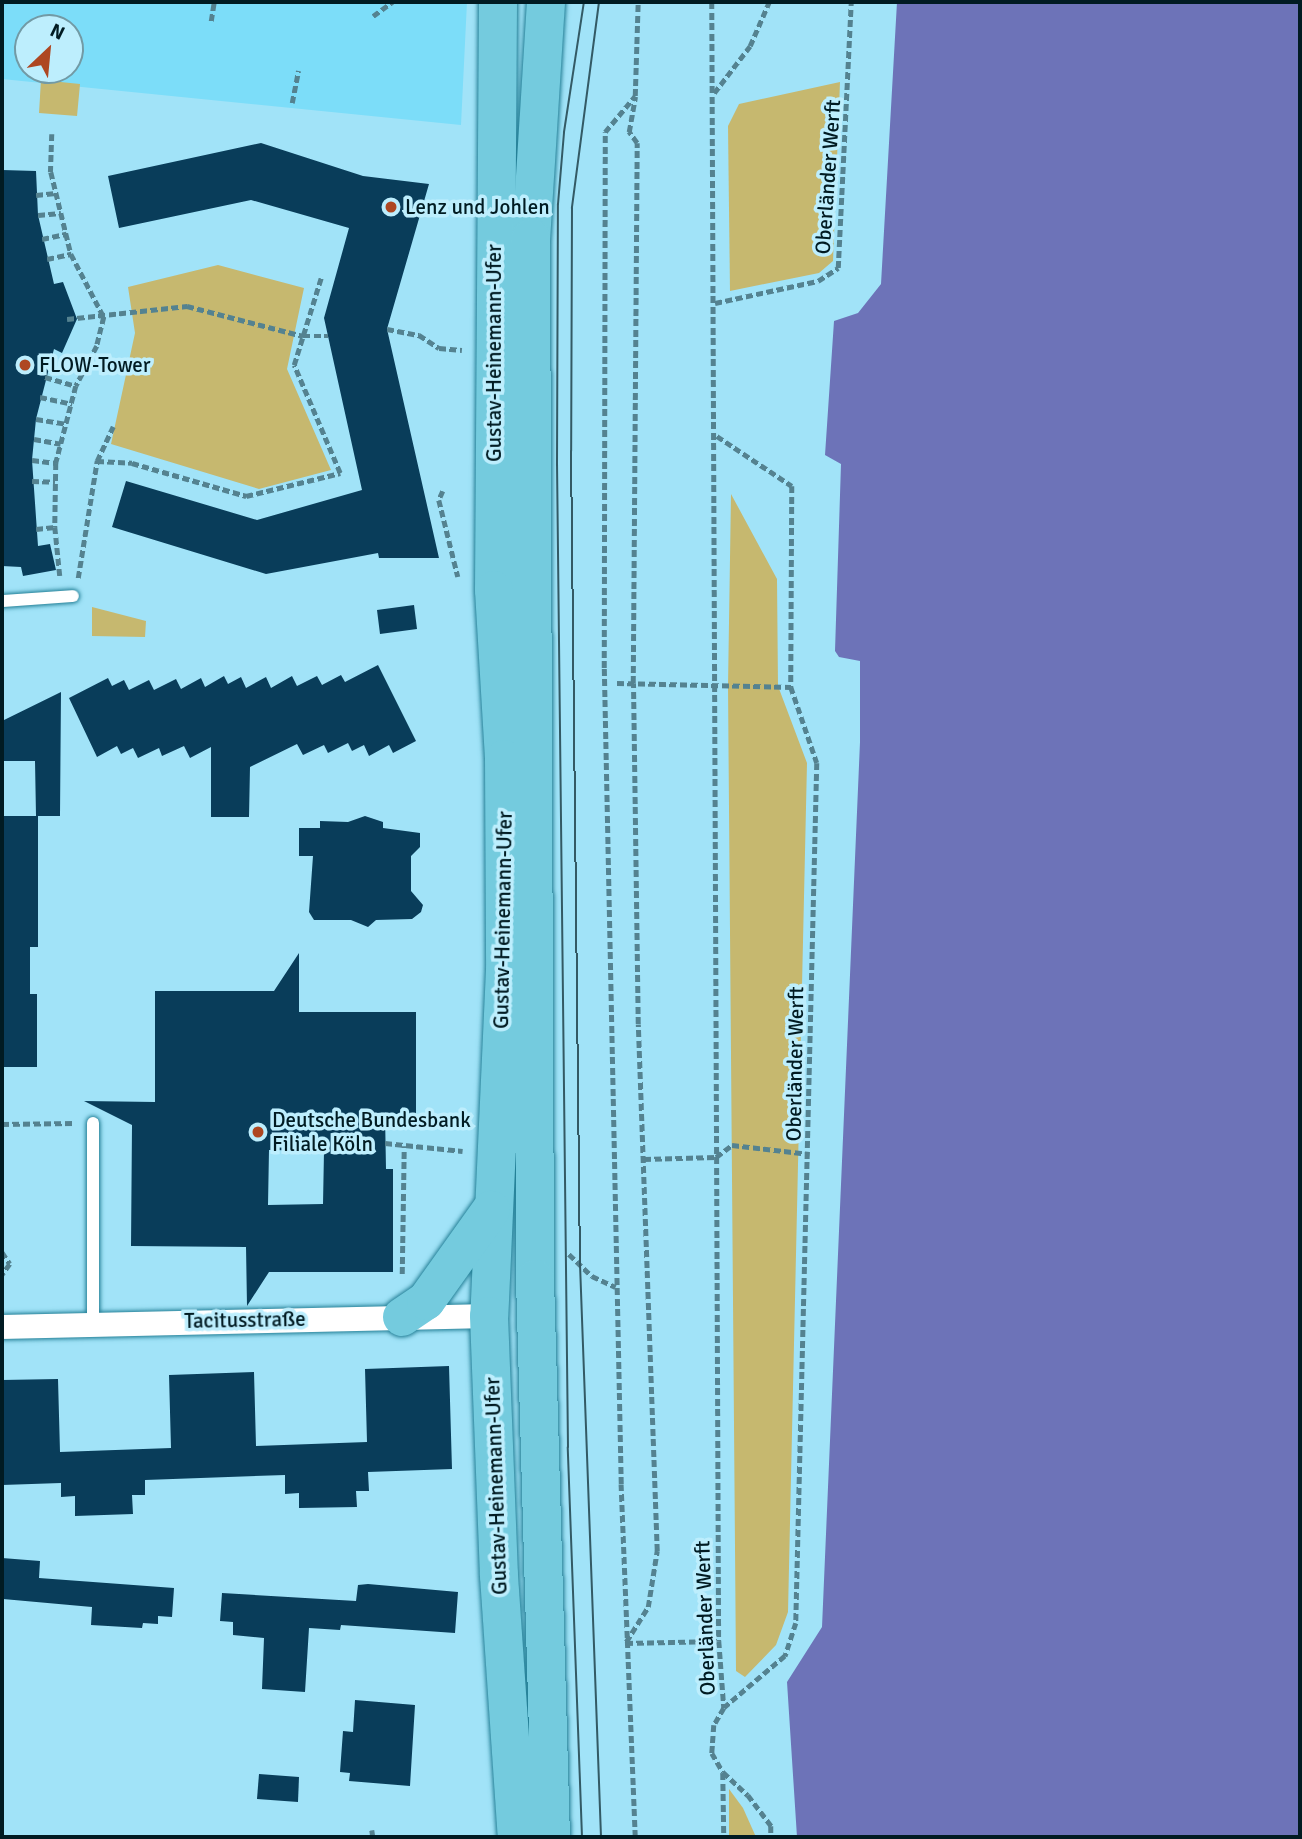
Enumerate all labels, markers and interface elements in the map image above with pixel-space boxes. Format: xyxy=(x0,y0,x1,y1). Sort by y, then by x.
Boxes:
north arrow xyxy=(14,14,84,84)
text: N xyxy=(46,18,69,46)
street label: Oberländer Werft xyxy=(810,99,846,255)
place label: Lenz und Johlen xyxy=(405,194,550,220)
marker: Lenz und Johlen xyxy=(383,199,399,215)
street label: Gustav-Heinemann-Ufer xyxy=(481,244,507,462)
place label: FLOW-Tower xyxy=(39,352,151,378)
marker: FLOW-Tower xyxy=(17,357,33,373)
street label: Gustav-Heinemann-Ufer xyxy=(489,811,517,1029)
street label: Oberländer Werft xyxy=(781,986,809,1142)
place label: Deutsche Bundesbank Filiale Köln xyxy=(272,1107,471,1157)
marker: Deutsche Bundesbank Filiale Köln xyxy=(250,1124,266,1140)
street label: Tacitusstraße xyxy=(184,1306,306,1334)
street label: Gustav-Heinemann-Ufer xyxy=(480,1377,512,1595)
street label: Oberländer Werft xyxy=(690,1540,720,1696)

